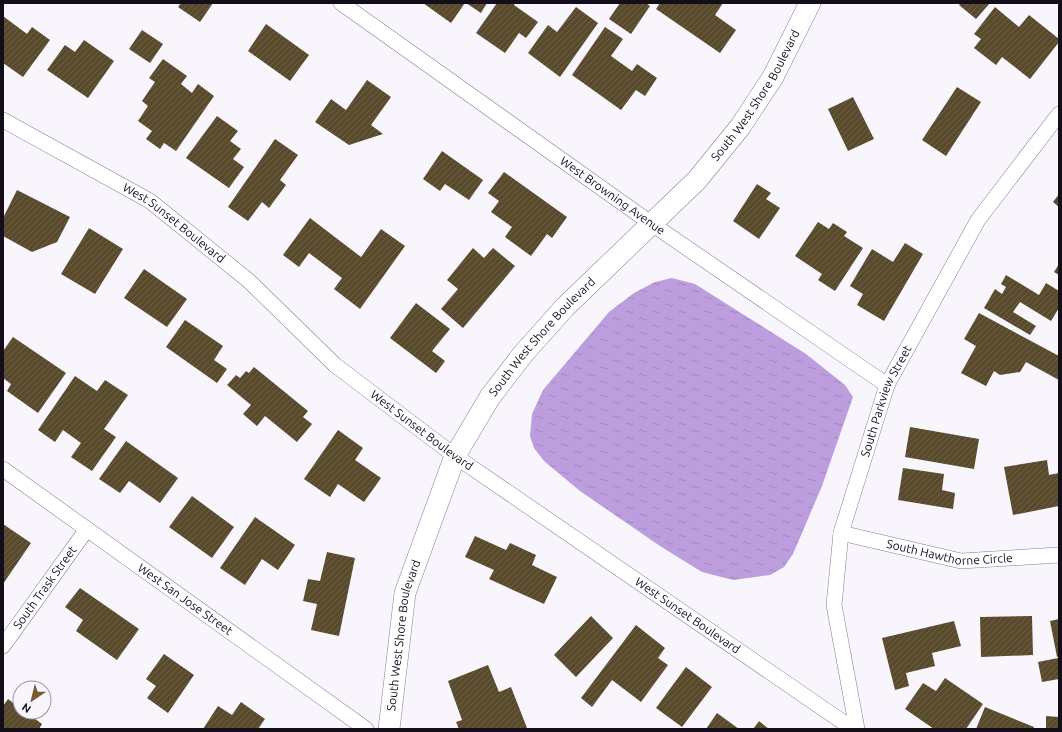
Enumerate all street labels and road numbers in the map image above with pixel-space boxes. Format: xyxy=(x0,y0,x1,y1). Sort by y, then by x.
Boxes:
street label: South West Shore Boulevard xyxy=(708,27,802,163)
street label: West Browning Avenue xyxy=(558,154,668,237)
street label: West Sunset Boulevard xyxy=(121,180,228,265)
street label: South West Shore Boulevard xyxy=(486,275,597,398)
street label: South Parkview Street xyxy=(858,343,914,459)
street label: West Sunset Boulevard xyxy=(368,387,476,472)
street label: South Hawthorne Circle xyxy=(885,537,1013,567)
street label: South Trask Street xyxy=(10,543,79,631)
street label: South West Shore Boulevard xyxy=(384,558,423,712)
street label: West San Jose Street xyxy=(136,561,236,637)
street label: West Sunset Boulevard xyxy=(633,575,743,656)

